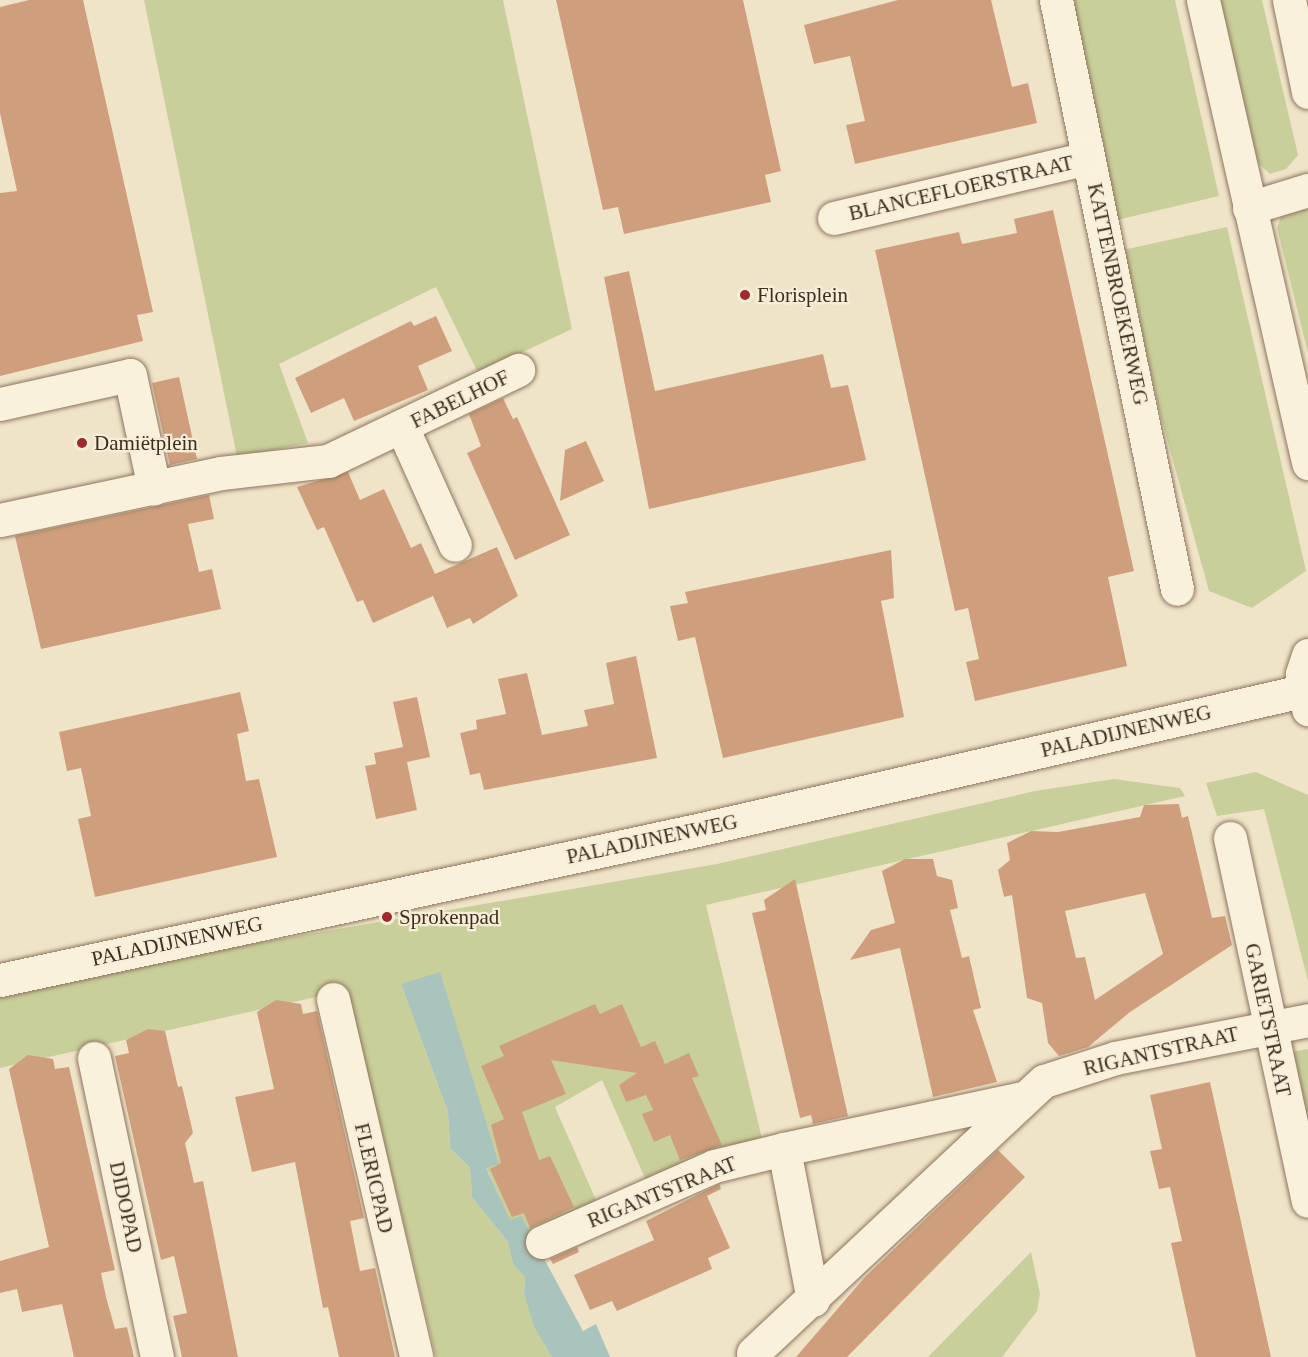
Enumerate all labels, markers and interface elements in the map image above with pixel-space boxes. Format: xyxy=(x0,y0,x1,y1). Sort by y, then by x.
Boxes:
street label: BLANCEFLOERSTRAAT xyxy=(846,150,1076,226)
street label: KATTENBROEKERWEG xyxy=(1082,181,1154,407)
place label: Florisplein xyxy=(757,282,848,308)
marker: Florisplein xyxy=(738,288,752,302)
street label: FABELHOF xyxy=(406,364,514,434)
place label: Damiëtplein xyxy=(94,430,198,456)
marker: Damiëtplein xyxy=(75,436,89,450)
street label: PALADIJNENWEG xyxy=(1038,699,1214,763)
street label: PALADIJNENWEG xyxy=(564,809,740,869)
place label: Sprokenpad xyxy=(399,904,499,930)
marker: Sprokenpad xyxy=(380,910,394,924)
street label: PALADIJNENWEG xyxy=(89,911,265,971)
street label: GARIETSTRAAT xyxy=(1239,941,1297,1099)
street label: RIGANTSTRAAT xyxy=(1081,1021,1241,1081)
street label: FLERICPAD xyxy=(349,1120,399,1236)
street label: RIGANTSTRAAT xyxy=(584,1151,740,1233)
street label: DIDOPAD xyxy=(104,1159,148,1255)

